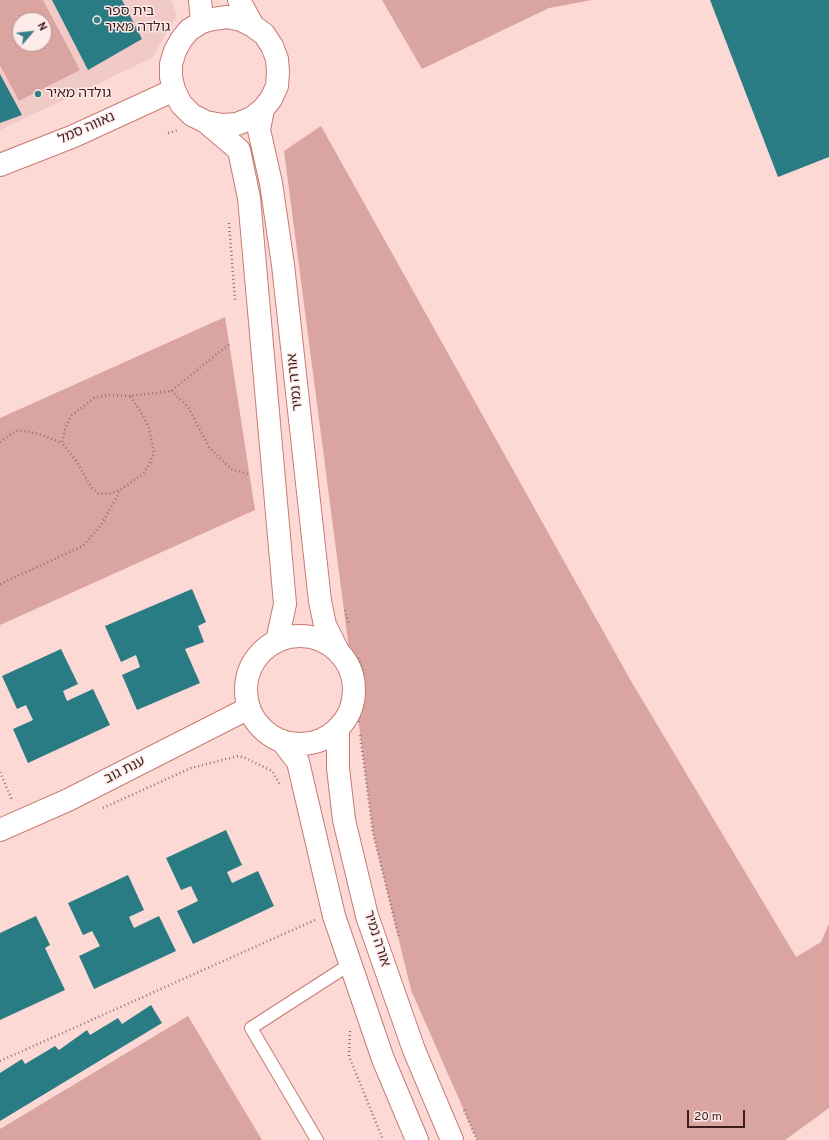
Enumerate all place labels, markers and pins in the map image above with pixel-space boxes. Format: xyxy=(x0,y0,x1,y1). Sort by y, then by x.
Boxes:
place label: בית ספר גולדה מאיר xyxy=(105,4,170,36)
marker: בית ספר גולדה מאיר xyxy=(92,15,102,25)
place label: גולדה מאיר xyxy=(46,86,111,102)
marker: גולדה מאיר xyxy=(33,89,43,99)

